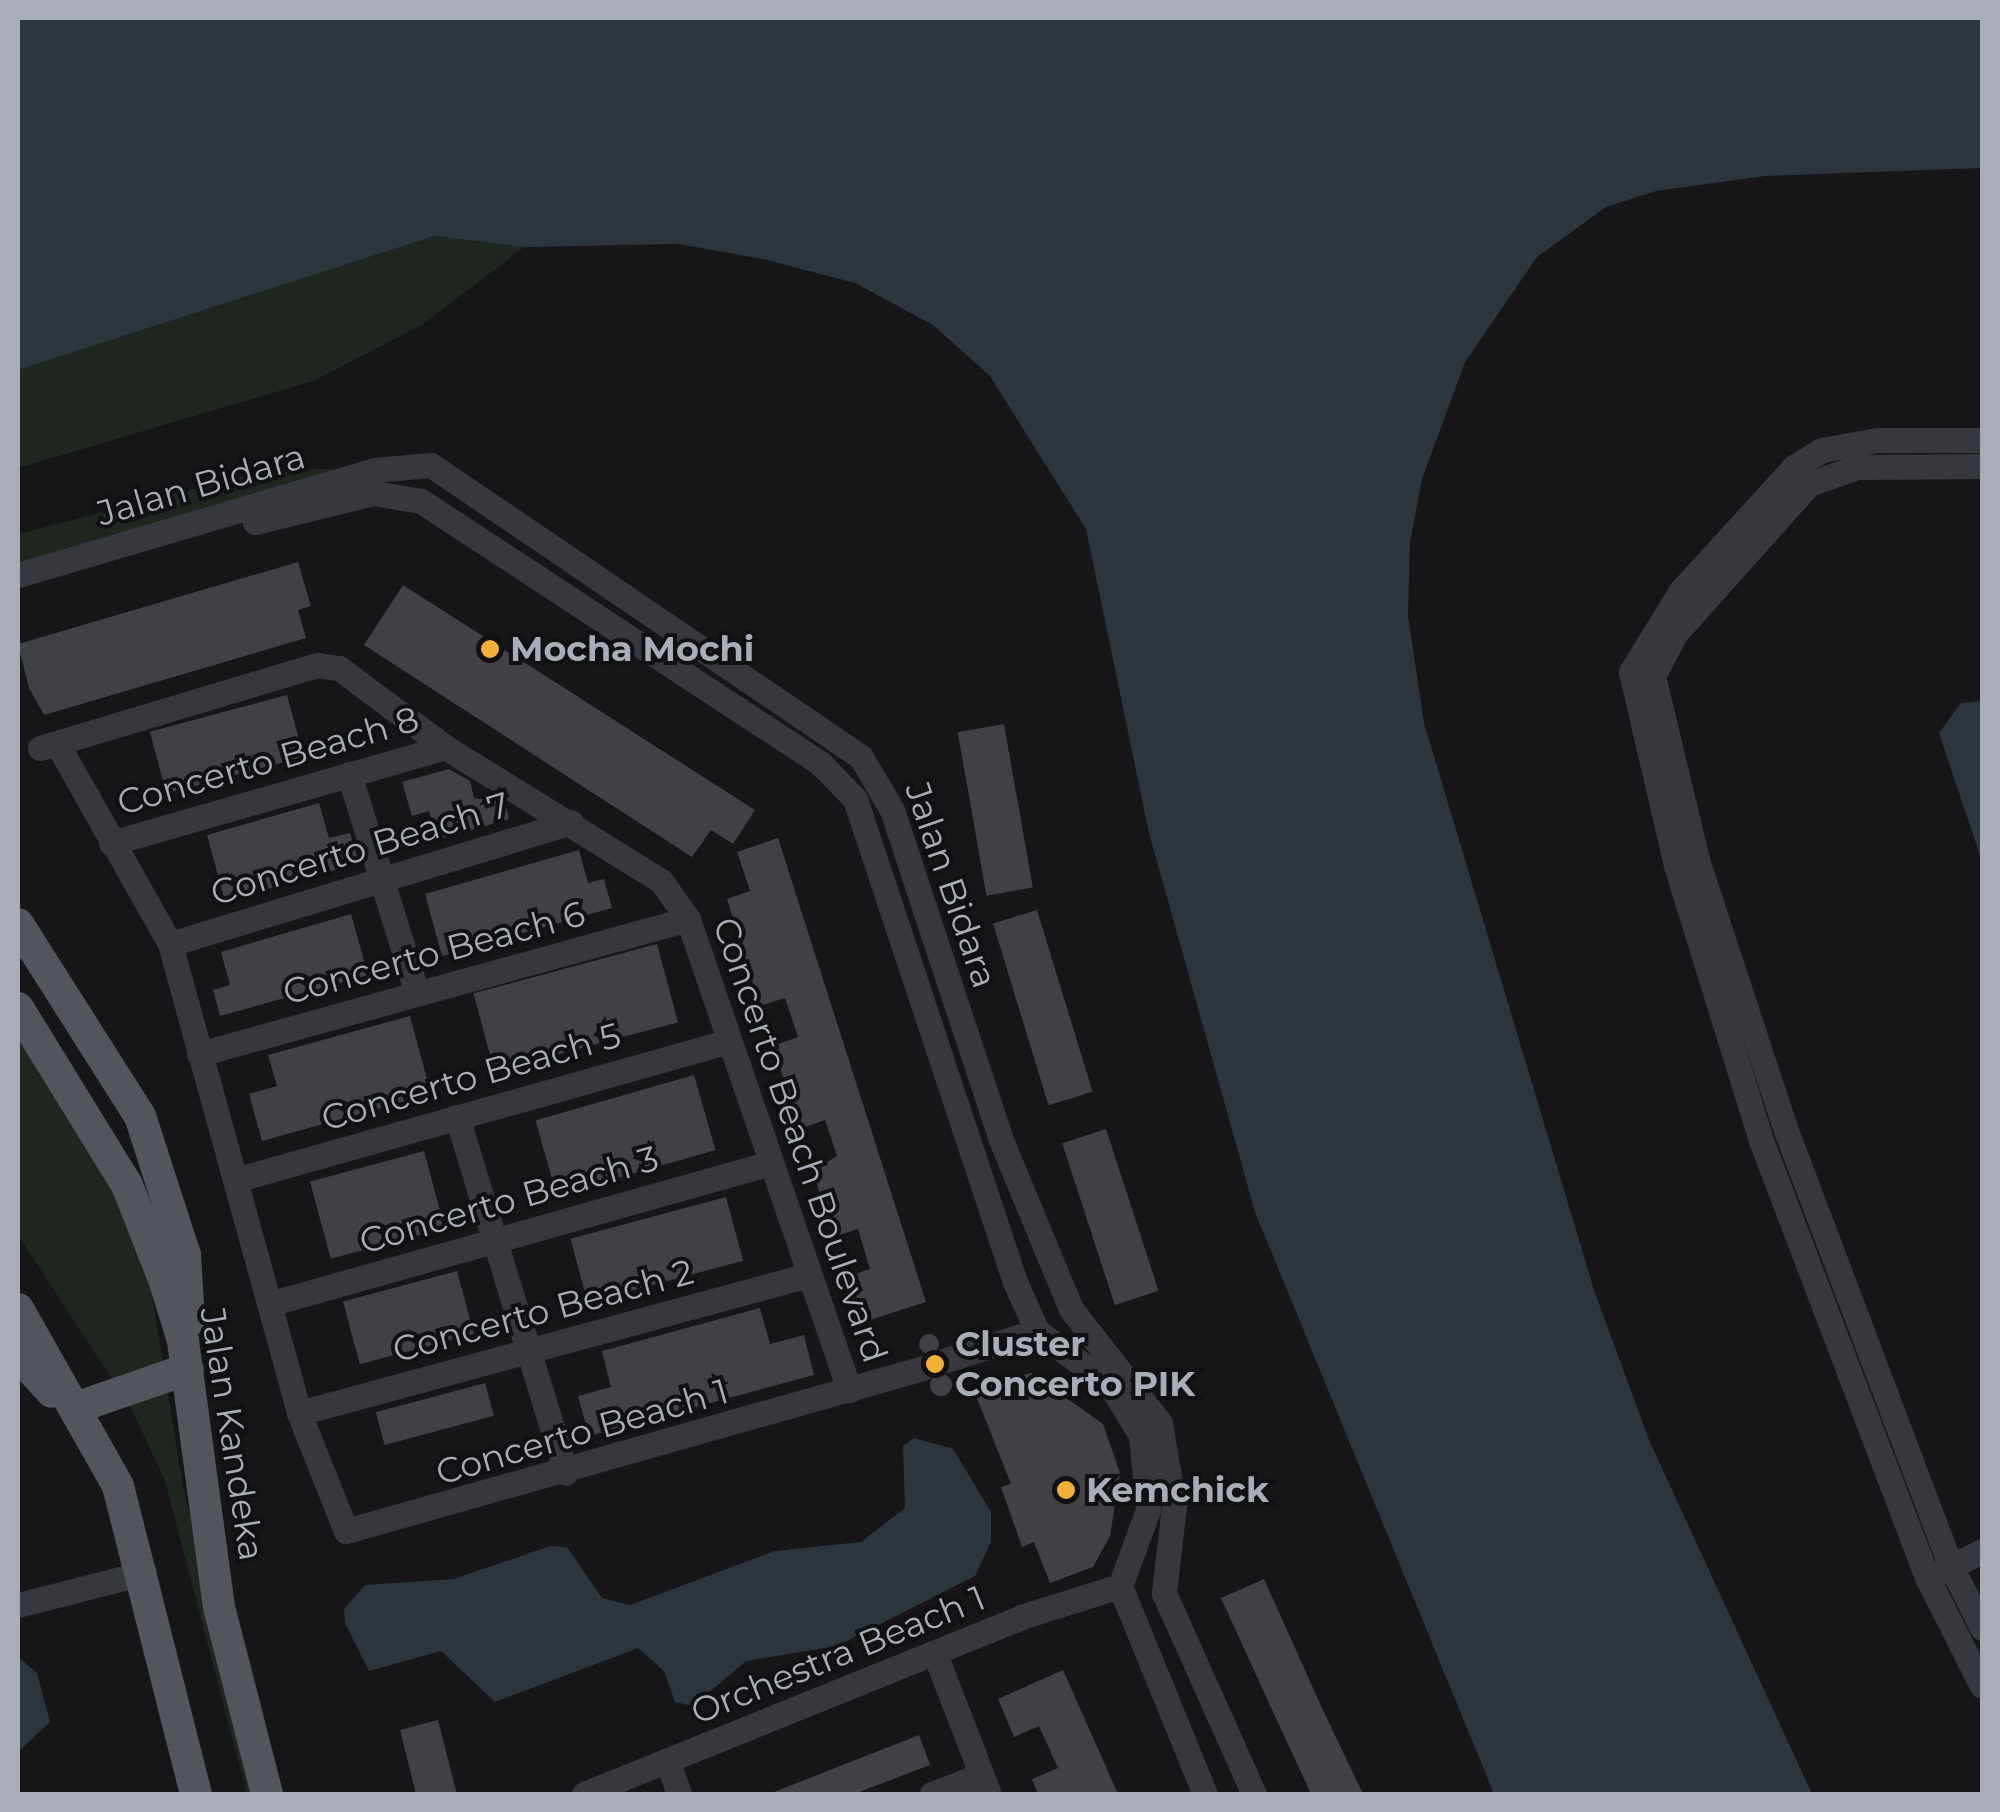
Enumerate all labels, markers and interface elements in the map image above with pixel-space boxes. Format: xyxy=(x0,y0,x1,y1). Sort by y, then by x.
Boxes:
street label: Jalan Bidara xyxy=(92,435,310,535)
place label: Mocha Mochi xyxy=(510,628,754,670)
marker: Mocha Mochi xyxy=(479,638,501,660)
street label: Concerto Beach 8 xyxy=(112,698,424,824)
street label: Jalan Bidara xyxy=(896,777,1006,993)
street label: Concerto Beach 7 xyxy=(206,784,514,914)
street label: Concerto Beach 6 xyxy=(279,893,589,1013)
street label: Concerto Beach Boulevard xyxy=(704,912,896,1368)
street label: Concerto Beach 5 xyxy=(317,1014,625,1140)
street label: Concerto Beach 3 xyxy=(355,1137,663,1263)
street label: Concerto Beach 2 xyxy=(388,1251,698,1371)
street label: Jalan Kandeka xyxy=(191,1304,273,1564)
place label: Cluster Concerto PIK xyxy=(955,1323,1195,1405)
marker: Cluster Concerto PIK xyxy=(924,1353,946,1375)
street label: Concerto Beach 1 xyxy=(431,1370,733,1494)
place label: Kemchick xyxy=(1086,1469,1269,1511)
marker: Kemchick xyxy=(1055,1479,1077,1501)
street label: Orchestra Beach 1 xyxy=(685,1577,991,1733)

